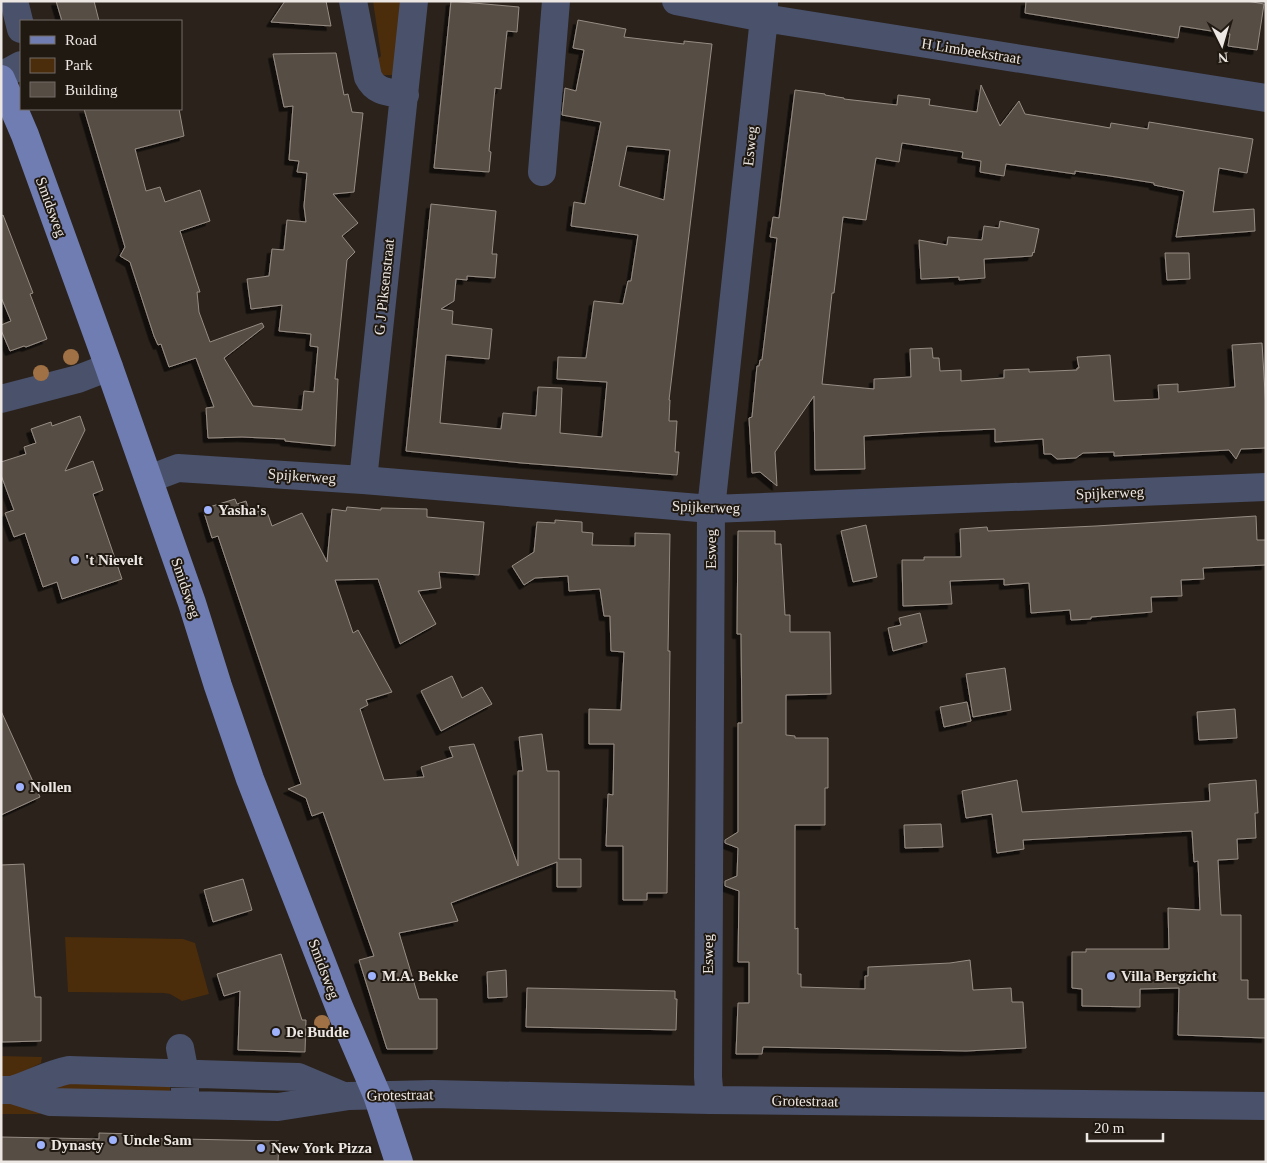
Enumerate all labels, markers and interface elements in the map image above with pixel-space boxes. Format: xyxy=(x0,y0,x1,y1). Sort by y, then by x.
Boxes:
legend xyxy=(20,20,182,110)
north arrow xyxy=(1197,20,1247,70)
text: Road xyxy=(65,32,97,48)
street label: H Limbeekstraat xyxy=(920,35,1023,67)
text: N xyxy=(1217,50,1229,65)
text: Park xyxy=(65,57,93,73)
text: Building xyxy=(65,82,118,98)
street label: Esweg xyxy=(740,125,760,167)
street label: Smidsweg xyxy=(33,175,69,240)
street label: G J Piksenstraat xyxy=(371,237,397,336)
street label: Spijkerweg xyxy=(267,466,337,486)
street label: Spijkerweg xyxy=(1076,484,1145,502)
street label: Spijkerweg xyxy=(672,498,741,516)
place label: Yasha's xyxy=(218,502,267,518)
marker: Yasha's xyxy=(202,504,214,516)
street label: Esweg xyxy=(703,529,719,569)
place label: 't Nievelt xyxy=(85,552,143,568)
marker: 't Nievelt xyxy=(69,554,81,566)
street label: Smidsweg xyxy=(168,556,204,621)
place label: Nollen xyxy=(30,779,72,795)
marker: Nollen xyxy=(14,781,26,793)
street label: Esweg xyxy=(700,934,716,974)
street label: Smidsweg xyxy=(305,937,343,1002)
place label: M.A. Bekke xyxy=(382,968,459,984)
place label: Villa Bergzicht xyxy=(1121,968,1217,984)
marker: M.A. Bekke xyxy=(366,970,378,982)
marker: Villa Bergzicht xyxy=(1105,970,1117,982)
place label: De Budde xyxy=(286,1024,349,1040)
marker: De Budde xyxy=(270,1026,282,1038)
street label: Grotestraat xyxy=(367,1086,434,1104)
street label: Grotestraat xyxy=(772,1092,839,1110)
scale bar xyxy=(1087,1110,1163,1142)
text: 20 m xyxy=(1094,1120,1125,1136)
place label: Uncle Sam xyxy=(123,1132,192,1148)
marker: Uncle Sam xyxy=(107,1134,119,1146)
place label: Dynasty xyxy=(51,1137,104,1153)
marker: Dynasty xyxy=(35,1139,47,1151)
place label: New York Pizza xyxy=(271,1140,373,1156)
marker: New York Pizza xyxy=(255,1142,267,1154)

